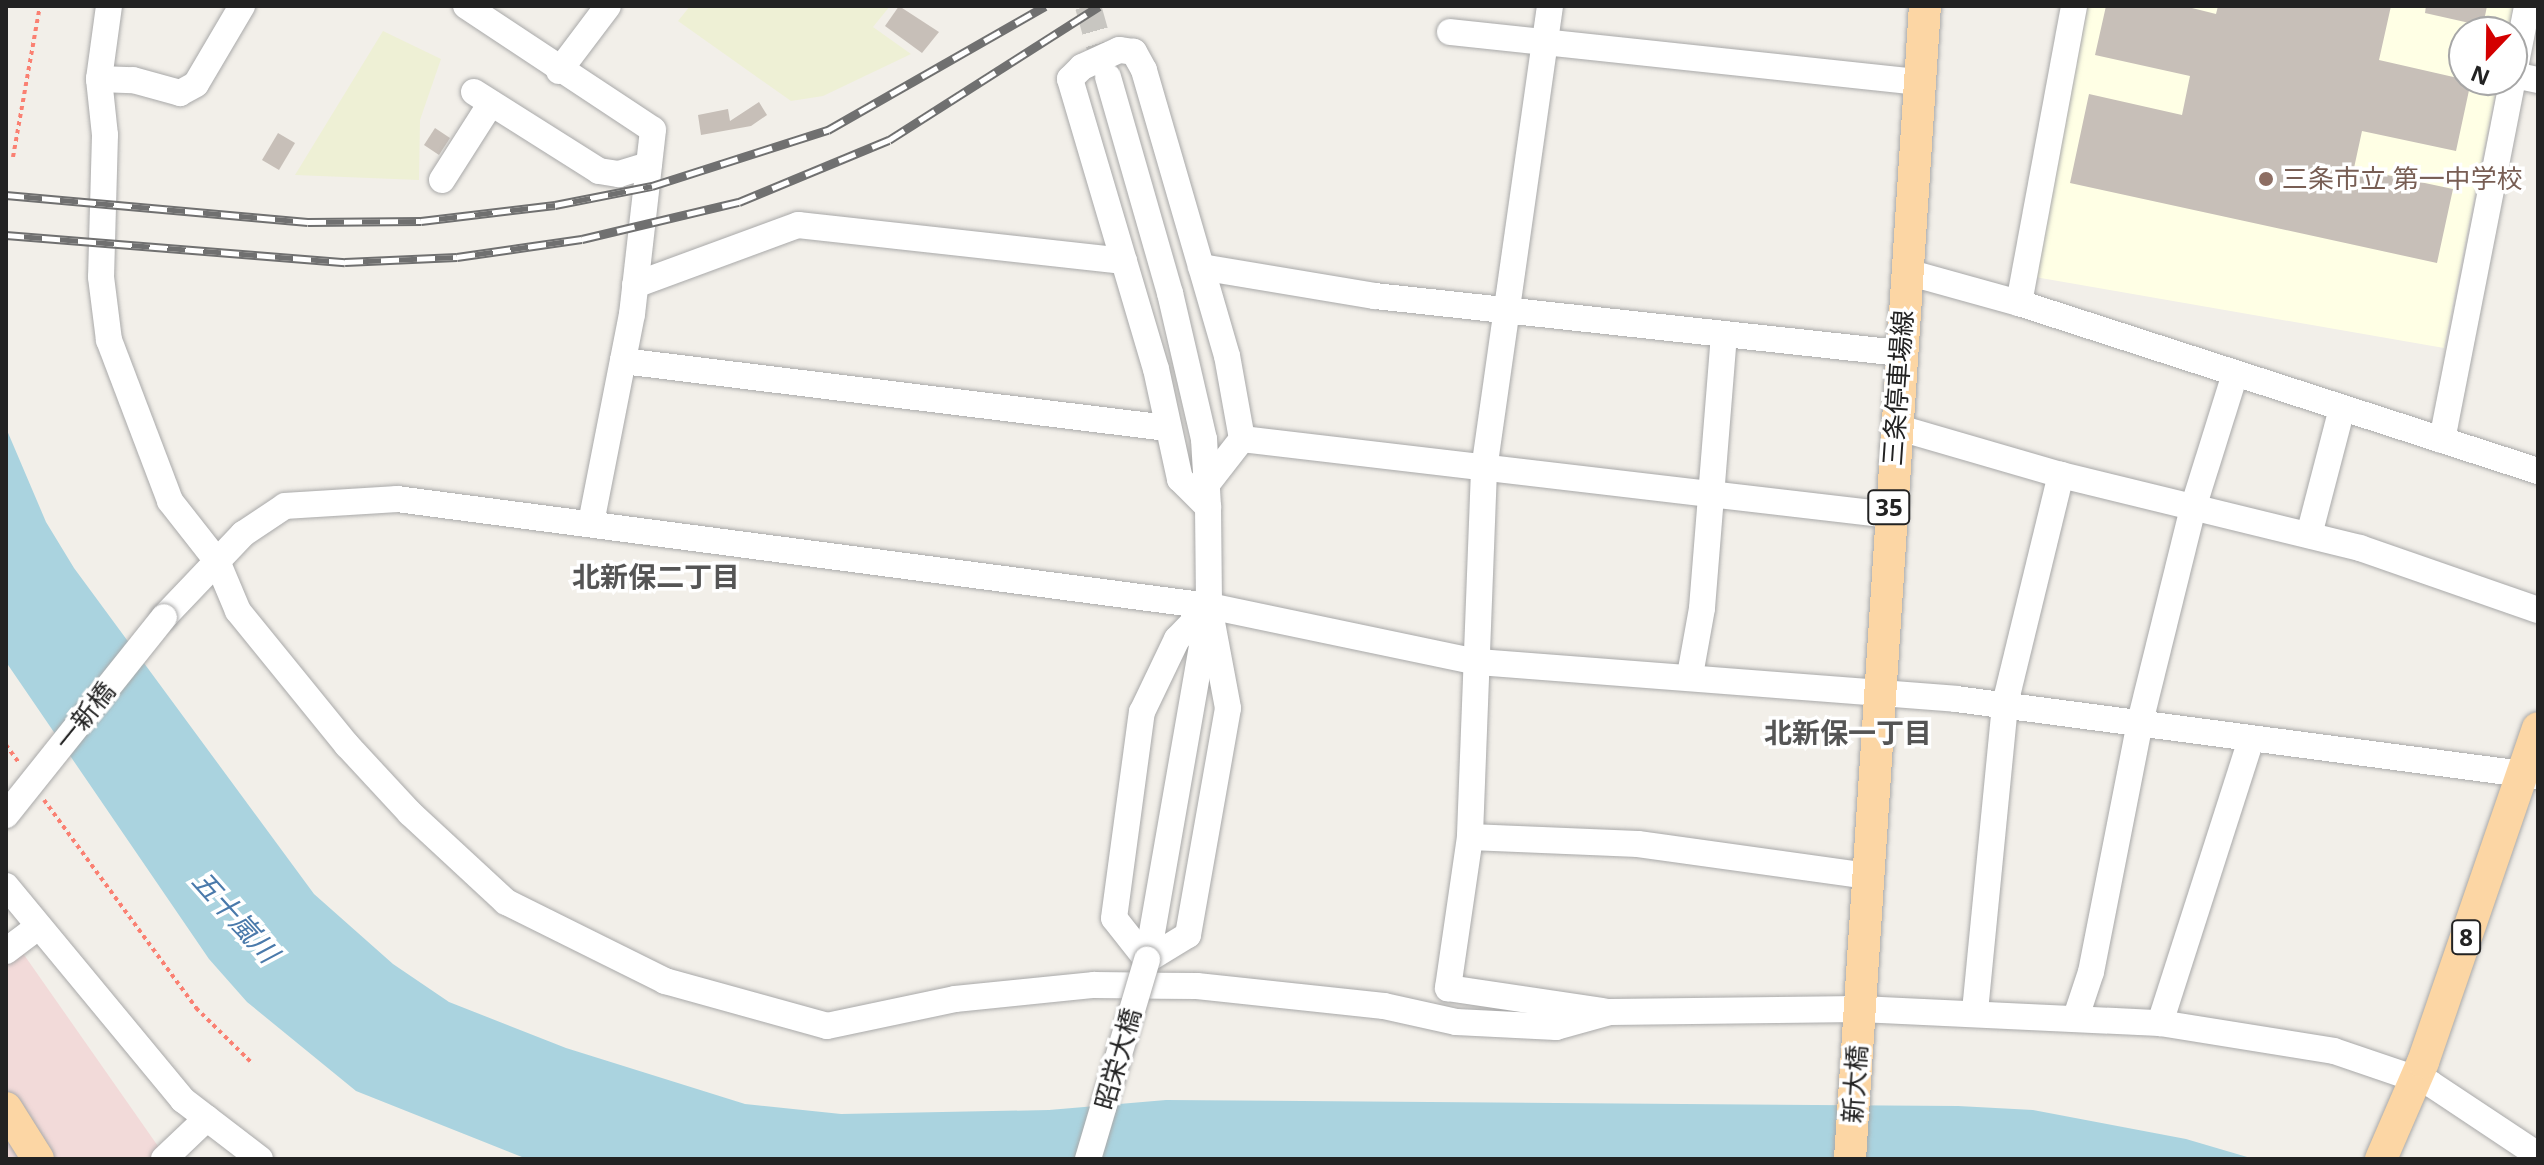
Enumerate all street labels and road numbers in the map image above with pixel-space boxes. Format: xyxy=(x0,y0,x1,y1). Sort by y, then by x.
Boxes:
street label: 三条停車場線 xyxy=(1877,309,1919,467)
road number: 35 xyxy=(1867,487,1911,527)
street label: 一新橋 xyxy=(48,676,122,756)
road number: 8 xyxy=(2450,917,2482,957)
street label: 昭栄大橋 xyxy=(1089,1005,1147,1113)
street label: 新大橋 xyxy=(1837,1044,1873,1124)

